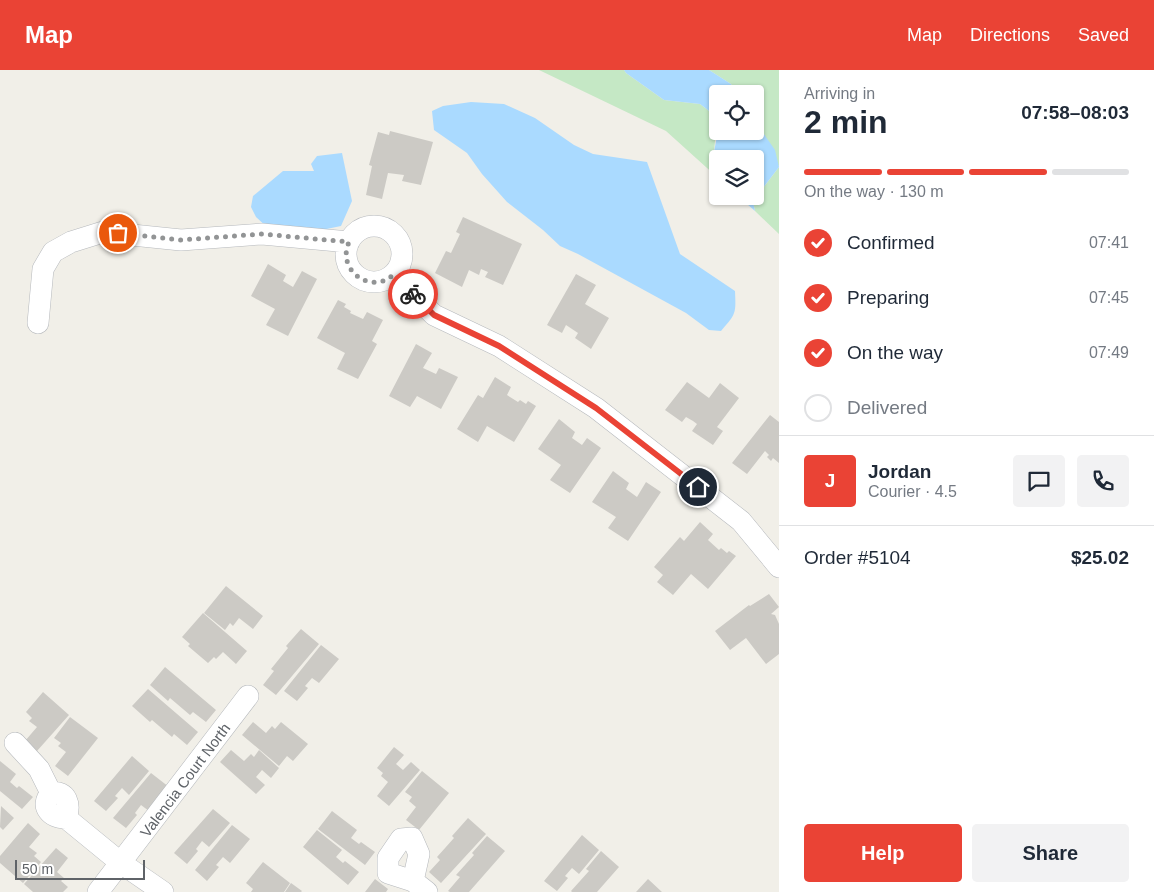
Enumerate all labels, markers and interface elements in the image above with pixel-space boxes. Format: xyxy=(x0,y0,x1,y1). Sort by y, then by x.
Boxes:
text: Map xyxy=(25,21,73,48)
text: Map xyxy=(907,25,942,45)
text: Directions xyxy=(970,25,1050,45)
text: Saved xyxy=(1078,25,1129,45)
map controls xyxy=(709,85,764,205)
button: locate xyxy=(709,85,764,140)
text: Arriving in xyxy=(804,85,875,102)
text: 07:58–08:03 xyxy=(1021,102,1129,123)
text: 2 min xyxy=(804,104,888,140)
button: layers xyxy=(709,150,764,205)
text: On the way · 130 m xyxy=(804,183,944,200)
pin xyxy=(97,212,139,254)
icon: bag xyxy=(104,219,132,247)
icon: check xyxy=(804,229,832,257)
text: Confirmed xyxy=(847,232,935,253)
text: 07:41 xyxy=(1089,234,1129,251)
courier xyxy=(388,269,438,319)
icon: bike xyxy=(399,280,427,308)
icon: check xyxy=(804,284,832,312)
text: Preparing xyxy=(847,287,929,308)
text: 07:45 xyxy=(1089,289,1129,306)
icon: check xyxy=(804,339,832,367)
text: On the way xyxy=(847,342,943,363)
text: 07:49 xyxy=(1089,344,1129,361)
text: Delivered xyxy=(847,397,927,418)
button: chat xyxy=(1013,455,1065,507)
button: phone xyxy=(1077,455,1129,507)
text: Jordan xyxy=(868,461,931,482)
pin xyxy=(677,466,719,508)
text: J xyxy=(825,470,835,491)
icon: home xyxy=(684,473,712,501)
text: Courier · 4.5 xyxy=(868,483,957,500)
text: Order #5104 xyxy=(804,547,911,568)
text: $25.02 xyxy=(1071,547,1129,568)
street label: Valencia Court North xyxy=(137,720,233,840)
button: Help xyxy=(804,824,962,882)
button: Share xyxy=(972,824,1129,882)
scale bar xyxy=(15,857,145,880)
text: 50 m xyxy=(22,861,53,877)

